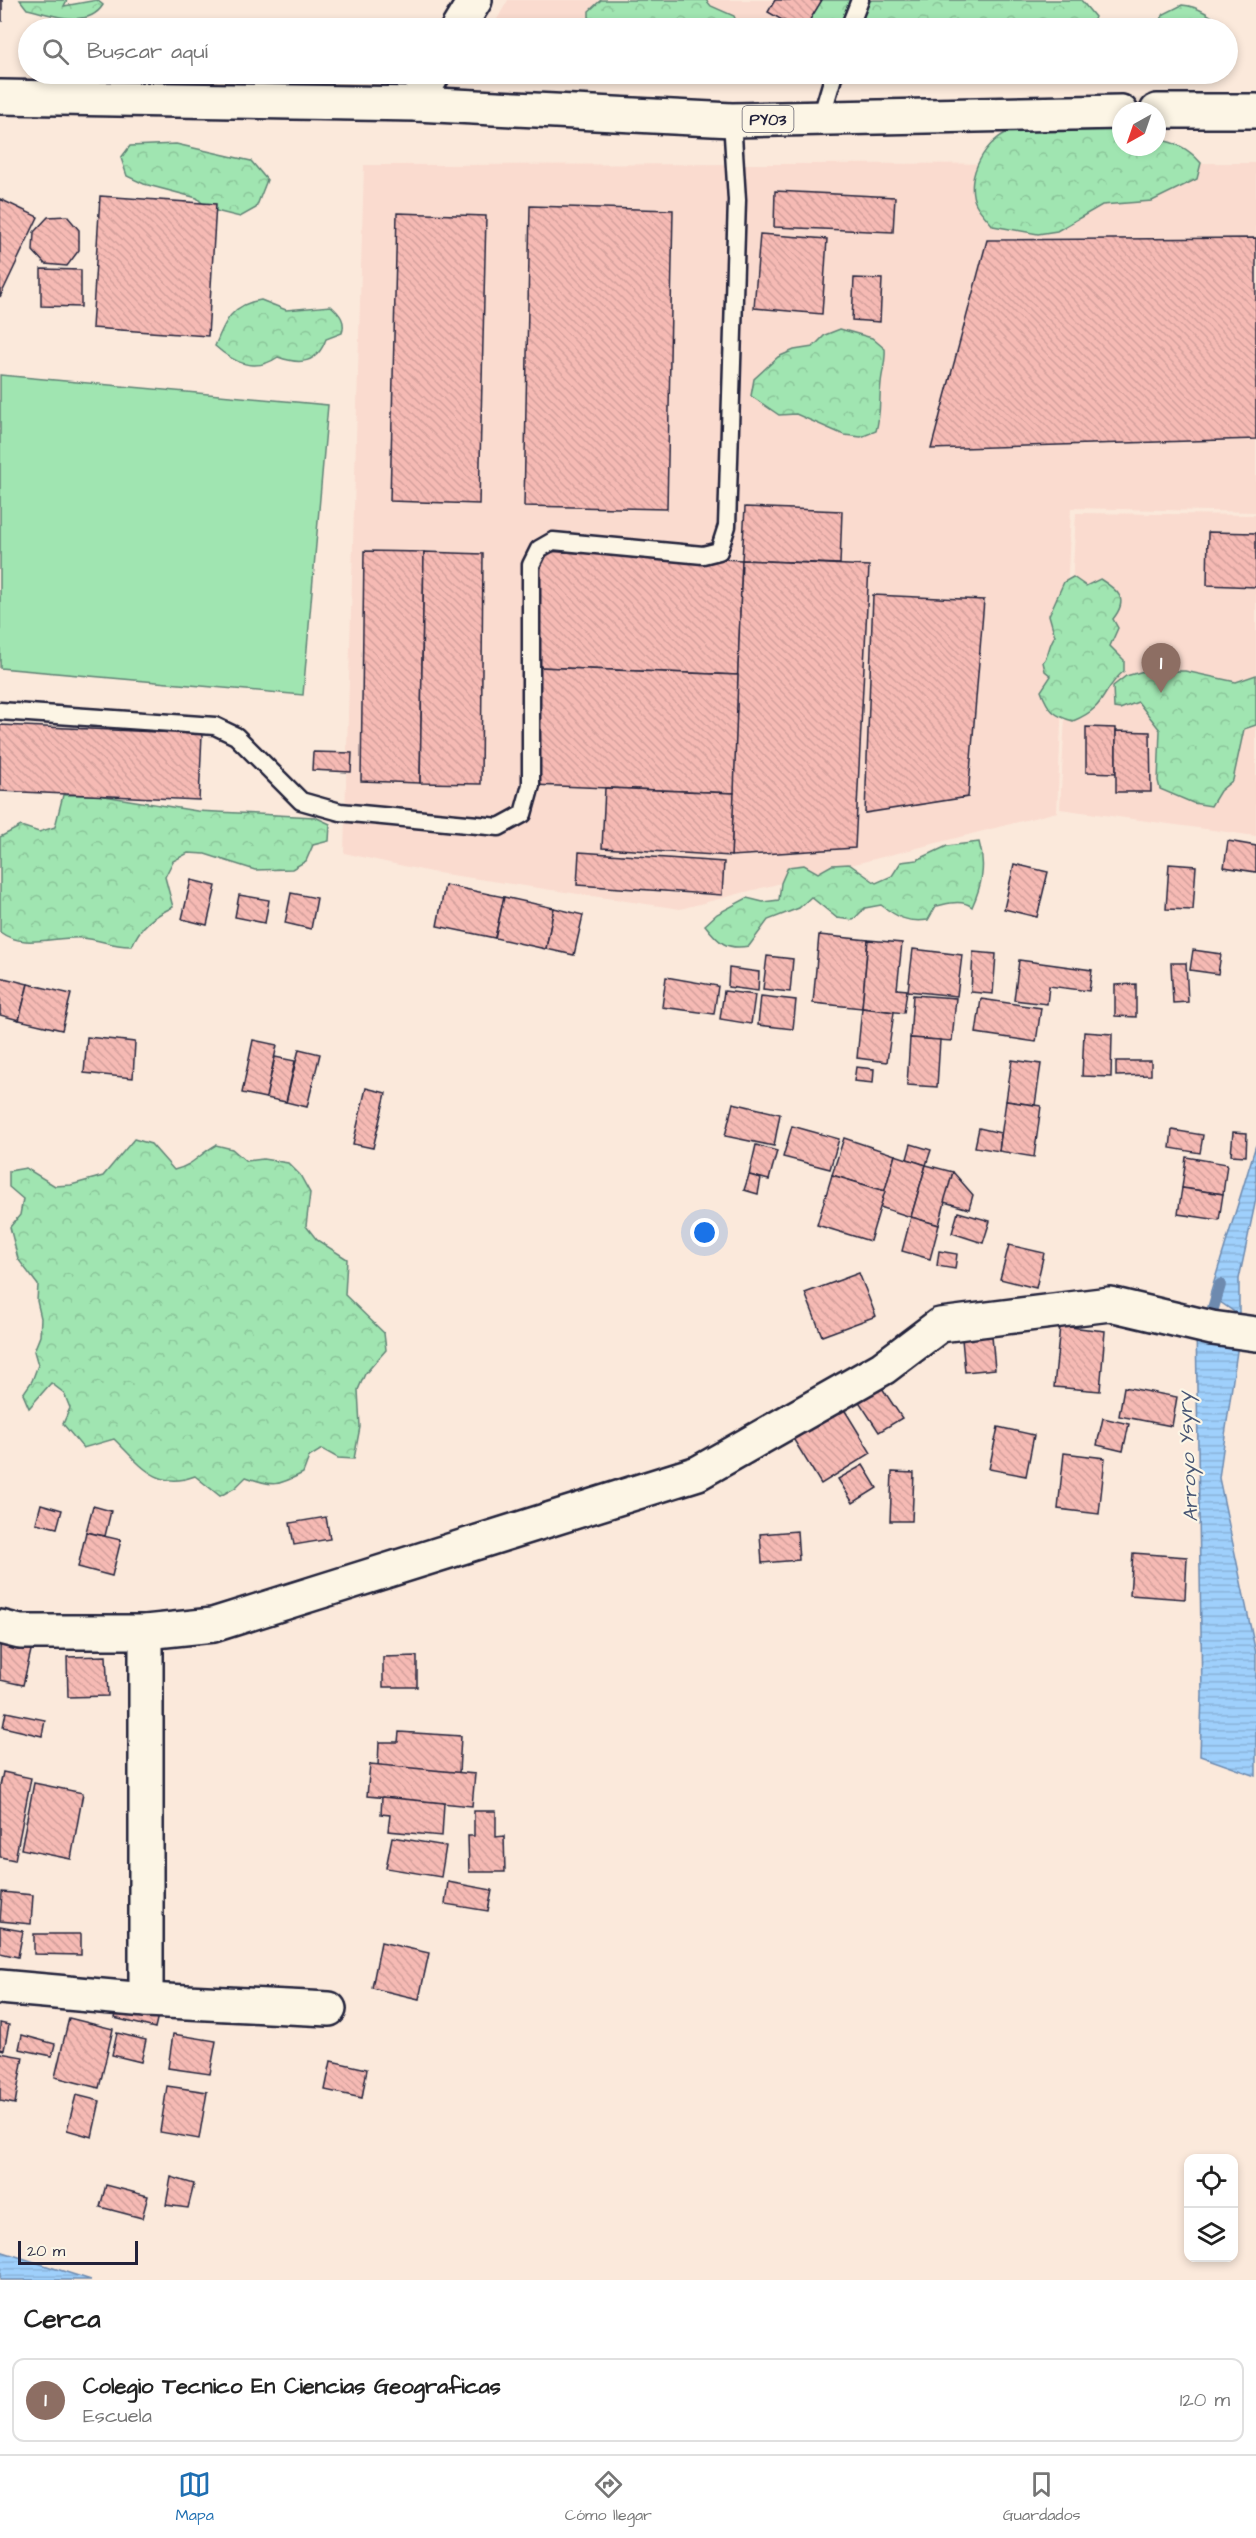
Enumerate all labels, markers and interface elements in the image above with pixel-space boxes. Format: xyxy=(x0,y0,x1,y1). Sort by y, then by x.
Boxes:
search box xyxy=(18,18,1238,84)
icon: search xyxy=(39,35,72,68)
text: Buscar aquí xyxy=(87,36,208,67)
north arrow xyxy=(1112,102,1166,156)
road number: PY03 xyxy=(742,106,794,132)
pin: 1 xyxy=(1142,644,1180,693)
your location xyxy=(690,1218,719,1247)
water label: Arroyo Ysyry xyxy=(1171,1389,1206,1523)
map controls xyxy=(1184,2154,1238,2262)
button: locate xyxy=(1184,2154,1238,2208)
button: layers xyxy=(1184,2208,1238,2262)
scale bar xyxy=(18,2238,138,2266)
text: 20 m xyxy=(27,2240,65,2262)
text: Cerca xyxy=(24,2301,101,2337)
text: Colegio Tecnico En Ciencias Geograficas xyxy=(83,2371,501,2402)
text: 1 xyxy=(44,2386,47,2414)
text: 120 m xyxy=(1180,2386,1230,2414)
text: Escuela xyxy=(83,2402,152,2430)
tab: Mapa xyxy=(175,2468,214,2526)
tab: Cómo llegar xyxy=(565,2468,652,2526)
tab: Guardados xyxy=(1003,2468,1081,2526)

